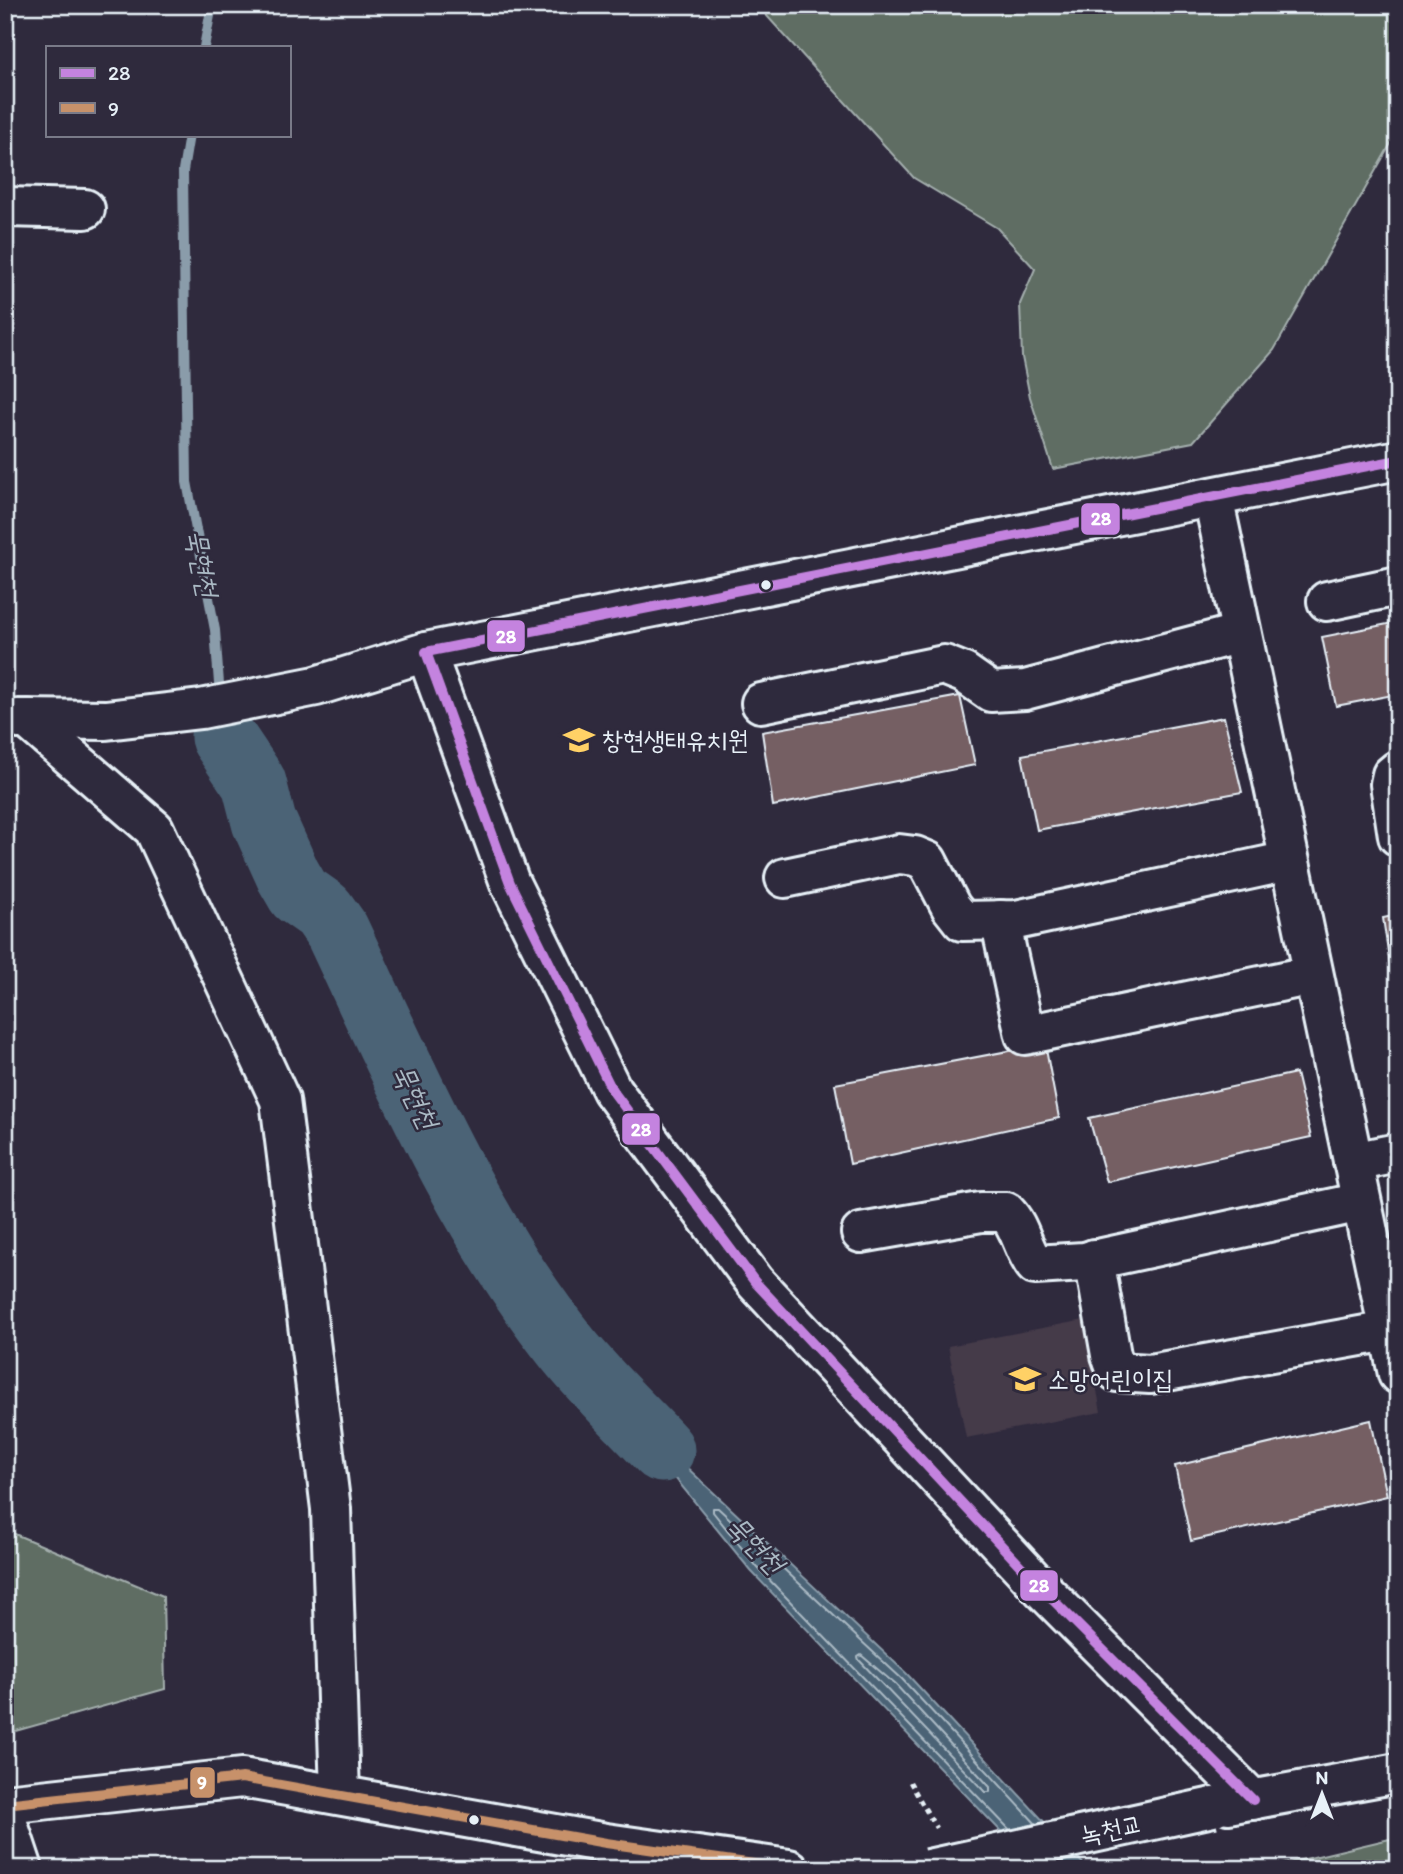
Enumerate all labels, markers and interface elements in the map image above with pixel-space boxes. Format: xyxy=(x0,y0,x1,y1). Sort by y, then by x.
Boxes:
legend xyxy=(46,46,290,136)
text: 28 xyxy=(108,60,131,85)
text: 9 xyxy=(108,96,119,121)
line badge: 28 xyxy=(1080,502,1121,536)
text: 28 xyxy=(1091,507,1112,530)
water label: 묵현천 xyxy=(180,527,227,602)
unlabelled marker xyxy=(759,578,773,592)
line badge: 28 xyxy=(486,619,526,653)
text: 28 xyxy=(496,625,517,648)
school or university icon: 창현생태유치원 xyxy=(562,723,596,757)
place label: 창현생태유치원 xyxy=(602,724,748,756)
water label: 묵현천 xyxy=(386,1058,447,1136)
line badge: 28 xyxy=(621,1112,661,1146)
text: 28 xyxy=(631,1118,652,1141)
school or university icon: 소망어린이집 xyxy=(1008,1362,1042,1396)
place label: 소망어린이집 xyxy=(1048,1363,1174,1395)
water label: 묵현천 xyxy=(720,1508,793,1582)
line badge: 28 xyxy=(1019,1569,1059,1602)
text: 28 xyxy=(1029,1574,1050,1597)
north arrow xyxy=(1288,1758,1358,1828)
line badge: 9 xyxy=(189,1766,216,1799)
text: N xyxy=(1316,1766,1328,1789)
text: 9 xyxy=(197,1771,207,1794)
street label: 녹천교 xyxy=(1077,1807,1145,1851)
unlabelled marker xyxy=(467,1813,481,1827)

